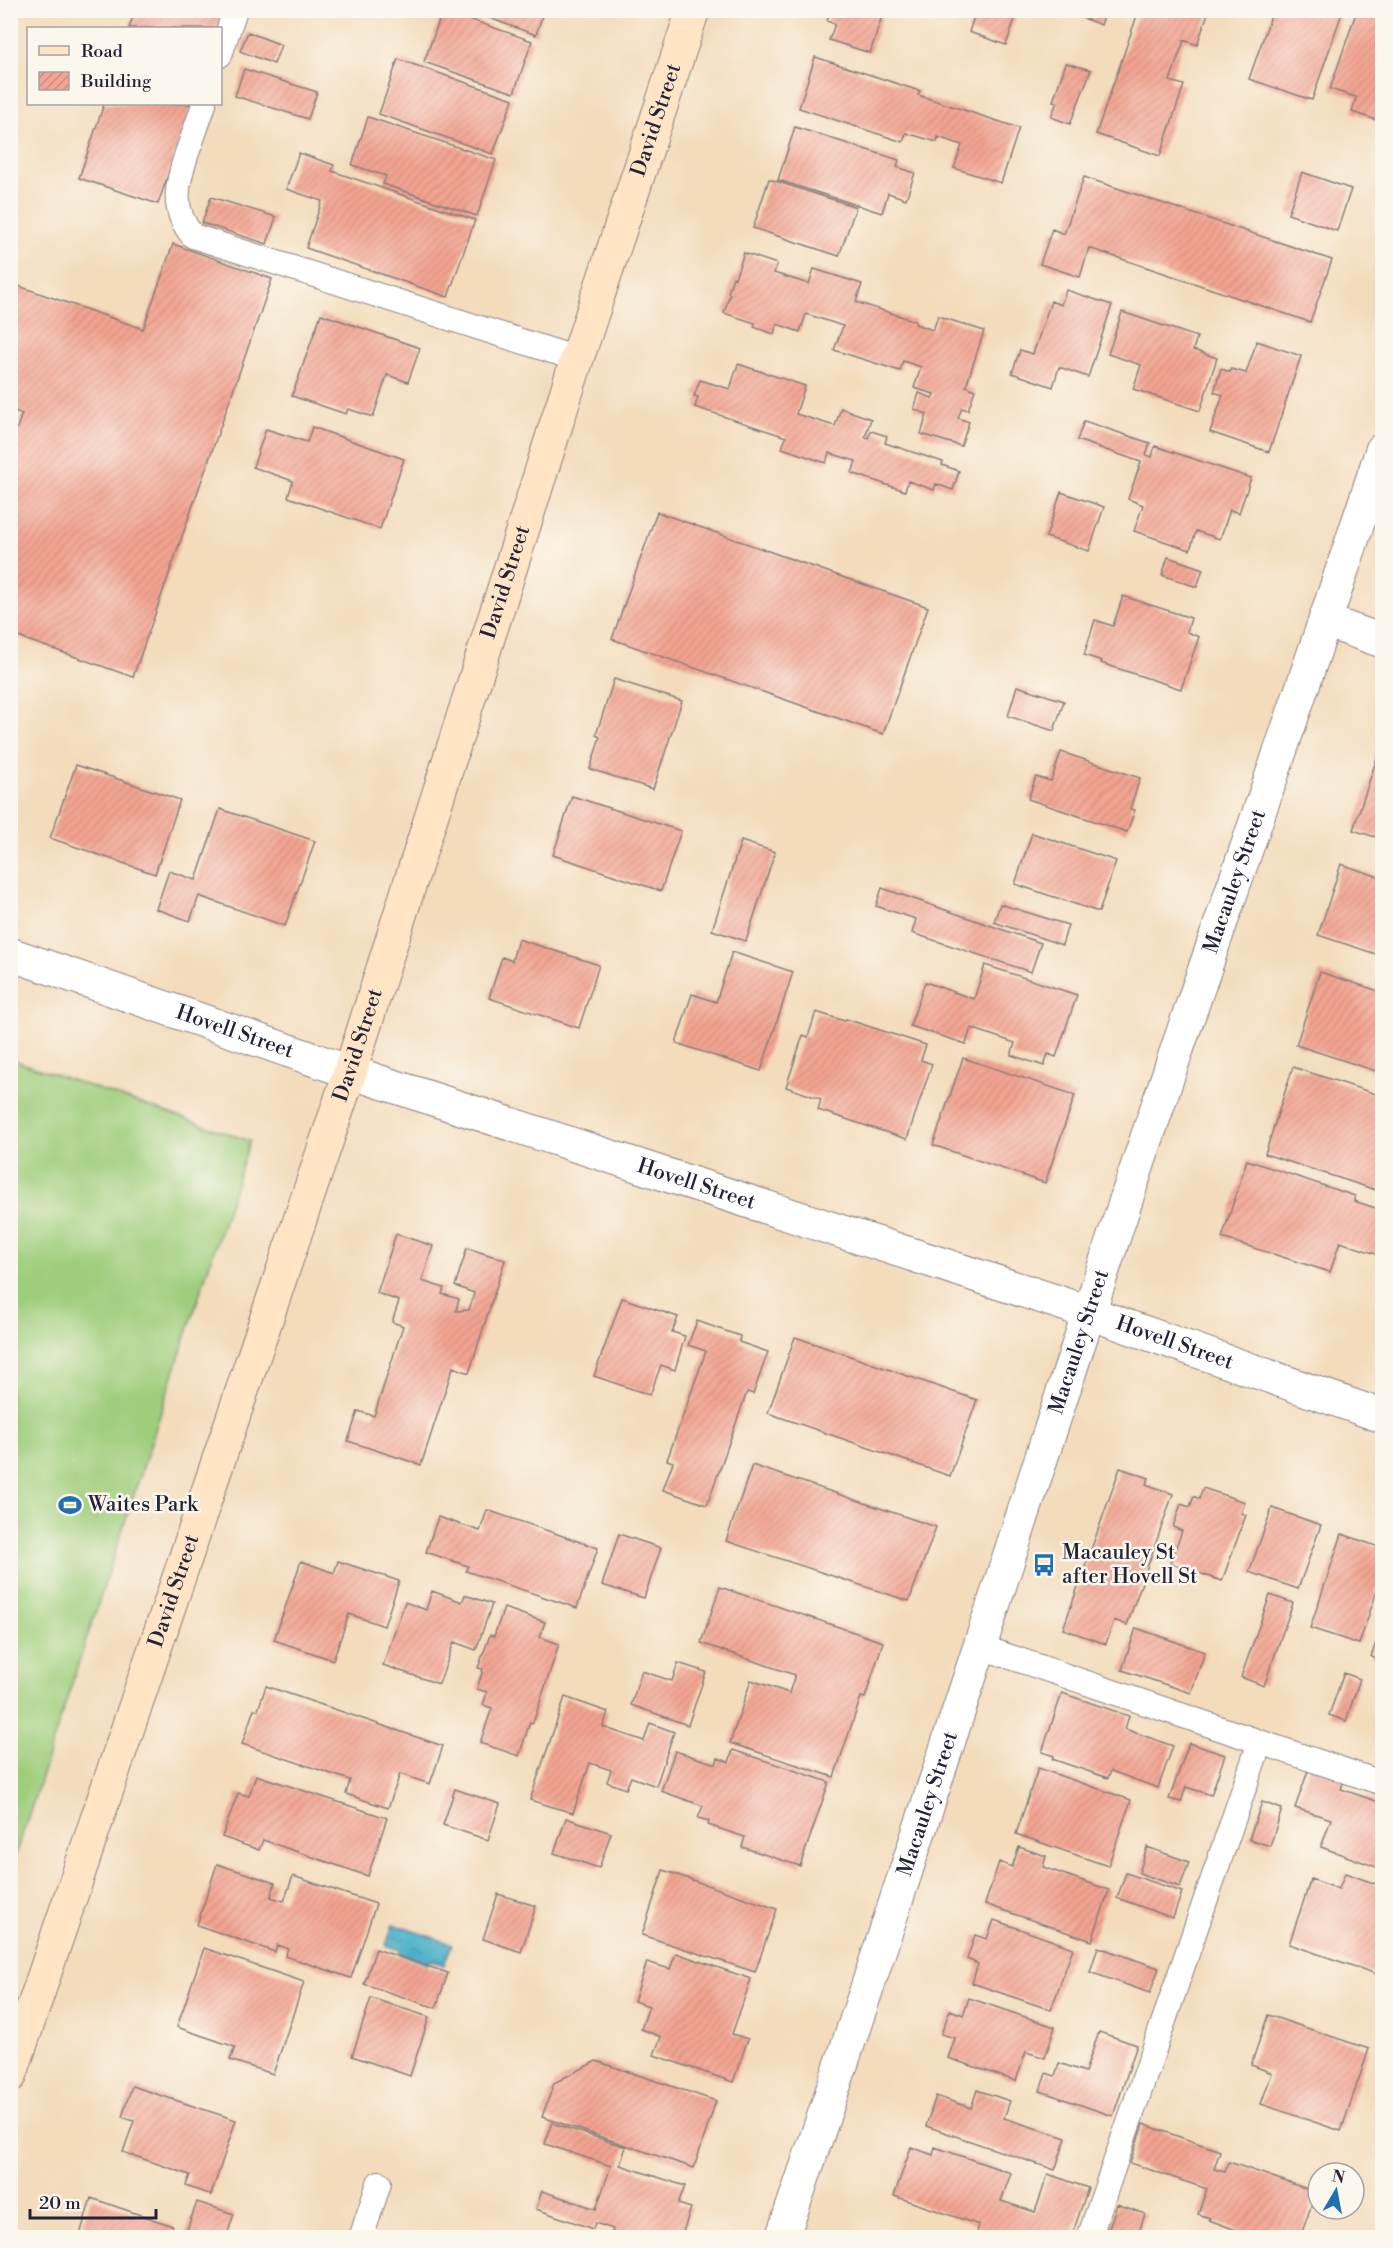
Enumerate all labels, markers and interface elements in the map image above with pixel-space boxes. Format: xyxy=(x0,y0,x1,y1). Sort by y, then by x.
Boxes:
legend xyxy=(27,27,222,105)
text: Road xyxy=(81,40,124,63)
street label: David Street xyxy=(626,60,687,180)
text: Building xyxy=(80,70,152,93)
street label: David Street xyxy=(476,522,536,642)
street label: Macauley Street xyxy=(1198,806,1272,957)
street label: David Street xyxy=(328,985,389,1105)
street label: Hovell Street xyxy=(173,1000,298,1065)
street label: Hovell Street xyxy=(634,1153,759,1216)
street label: Macauley Street xyxy=(1043,1266,1115,1418)
street label: Hovell Street xyxy=(1112,1310,1237,1376)
sports icon: Waites Park xyxy=(57,1492,83,1518)
place label: Waites Park xyxy=(87,1492,199,1518)
street label: David Street xyxy=(143,1531,206,1651)
place label: Macauley St after Hovell St xyxy=(1062,1540,1198,1590)
bus stop icon: Macauley St after Hovell St xyxy=(1031,1552,1057,1578)
street label: Macauley Street xyxy=(892,1728,964,1880)
north arrow xyxy=(1306,2161,1366,2221)
text: N xyxy=(1330,2166,1347,2188)
scale bar xyxy=(30,2182,156,2220)
text: 20 m xyxy=(39,2192,81,2215)

